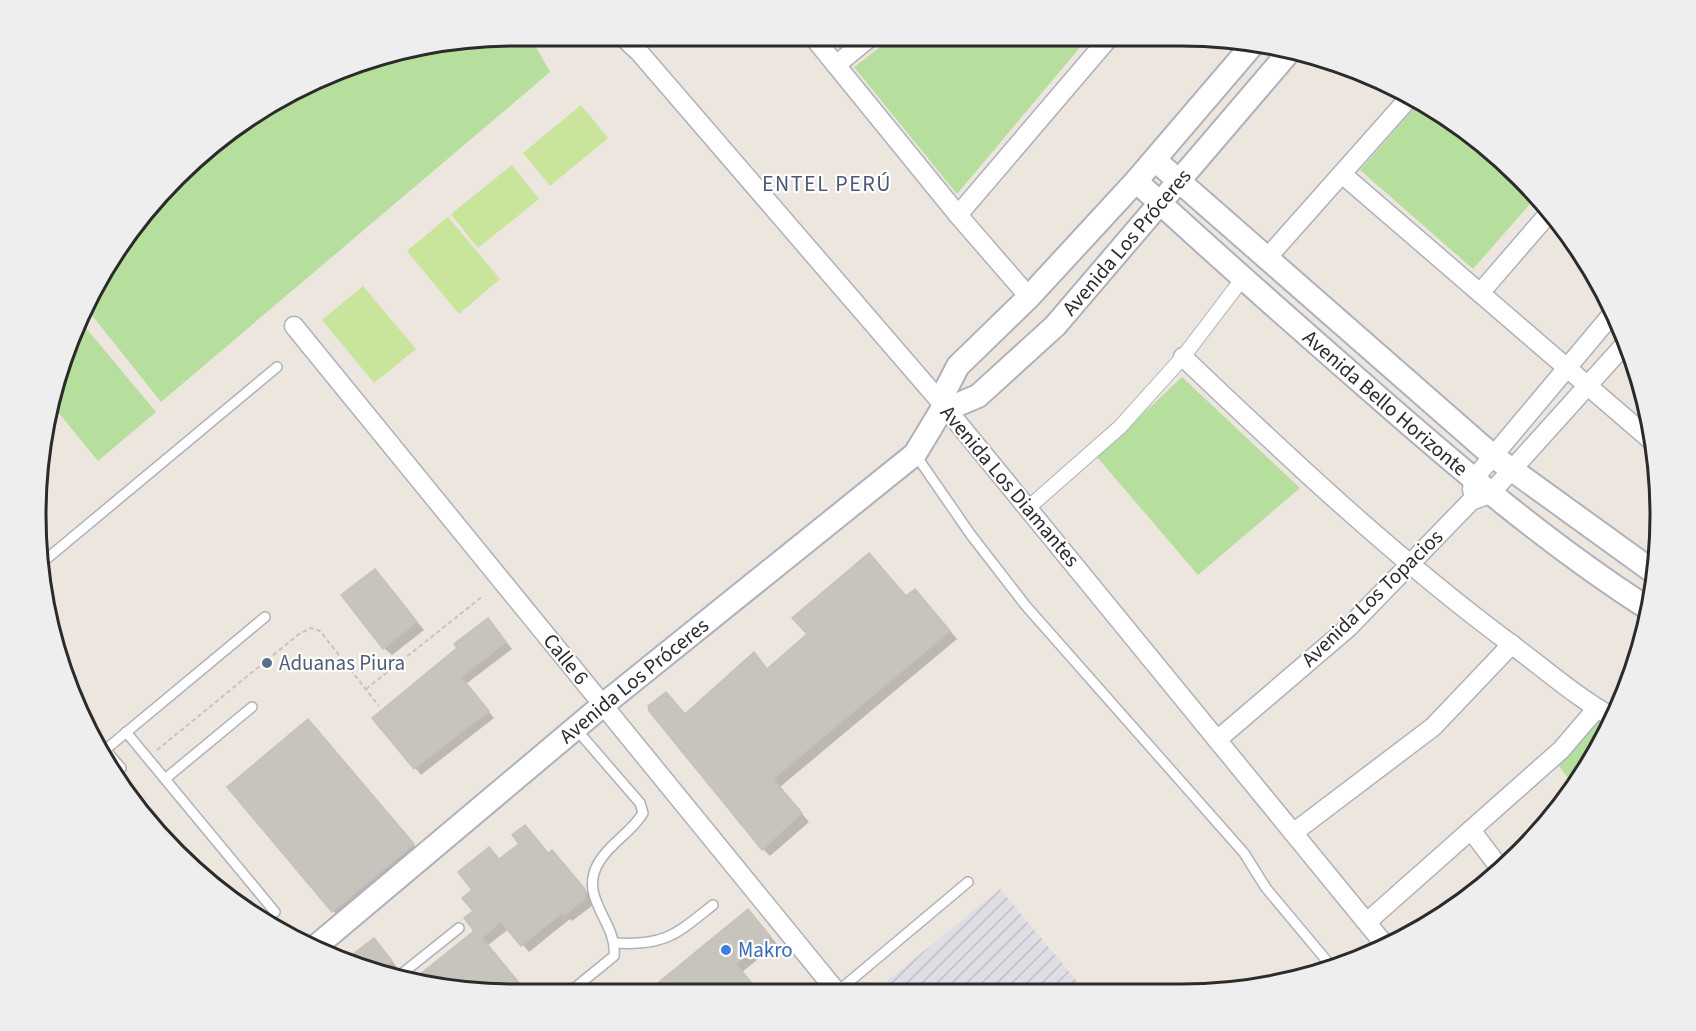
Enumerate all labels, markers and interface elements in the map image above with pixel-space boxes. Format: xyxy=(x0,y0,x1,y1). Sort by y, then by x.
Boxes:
street label: Avenida Los Próceres xyxy=(1055,162,1198,322)
district label: ENTEL PERÚ xyxy=(762,168,892,200)
street label: Avenida Bello Horizonte xyxy=(1296,323,1475,483)
street label: Avenida Los Diamantes xyxy=(933,399,1087,574)
street label: Avenida Los Topacios xyxy=(1294,522,1450,674)
street label: Avenida Los Próceres xyxy=(553,610,715,751)
street label: Calle 6 xyxy=(536,627,596,691)
place label: Aduanas Piura xyxy=(279,648,405,678)
marker: Aduanas Piura xyxy=(260,656,274,670)
place label: Makro xyxy=(738,935,793,965)
marker: Makro xyxy=(719,943,733,957)

